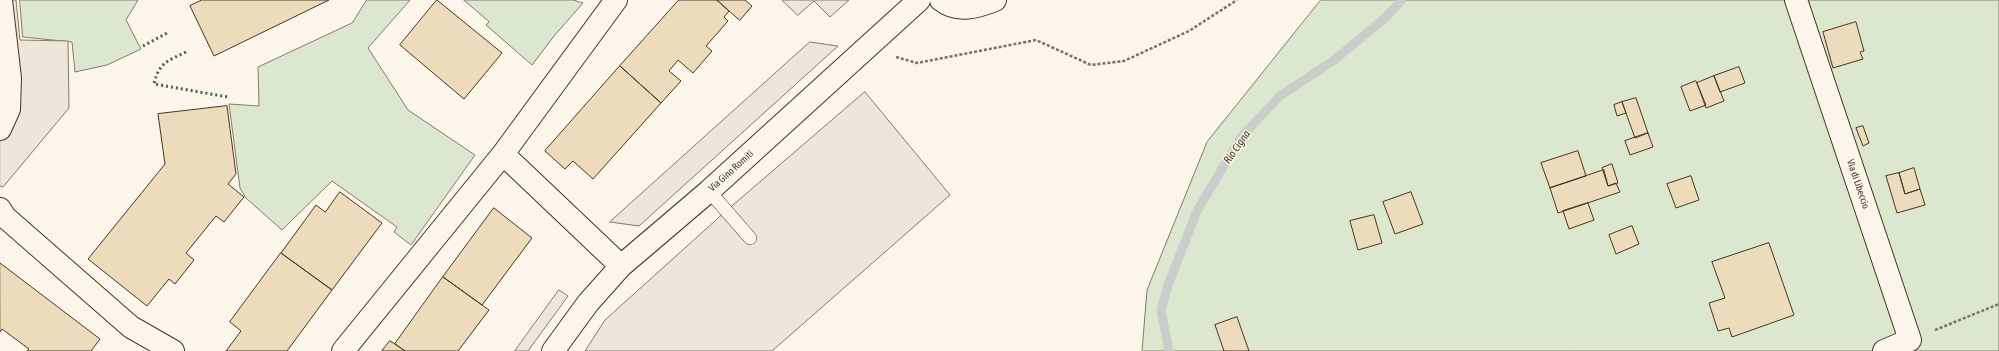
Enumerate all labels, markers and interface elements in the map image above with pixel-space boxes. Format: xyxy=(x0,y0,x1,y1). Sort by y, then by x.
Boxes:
water label: Rio Cigna xyxy=(1221,128,1253,166)
street label: Via Gino Romiti xyxy=(706,148,756,194)
street label: Via di Libeccio xyxy=(1844,158,1872,210)

